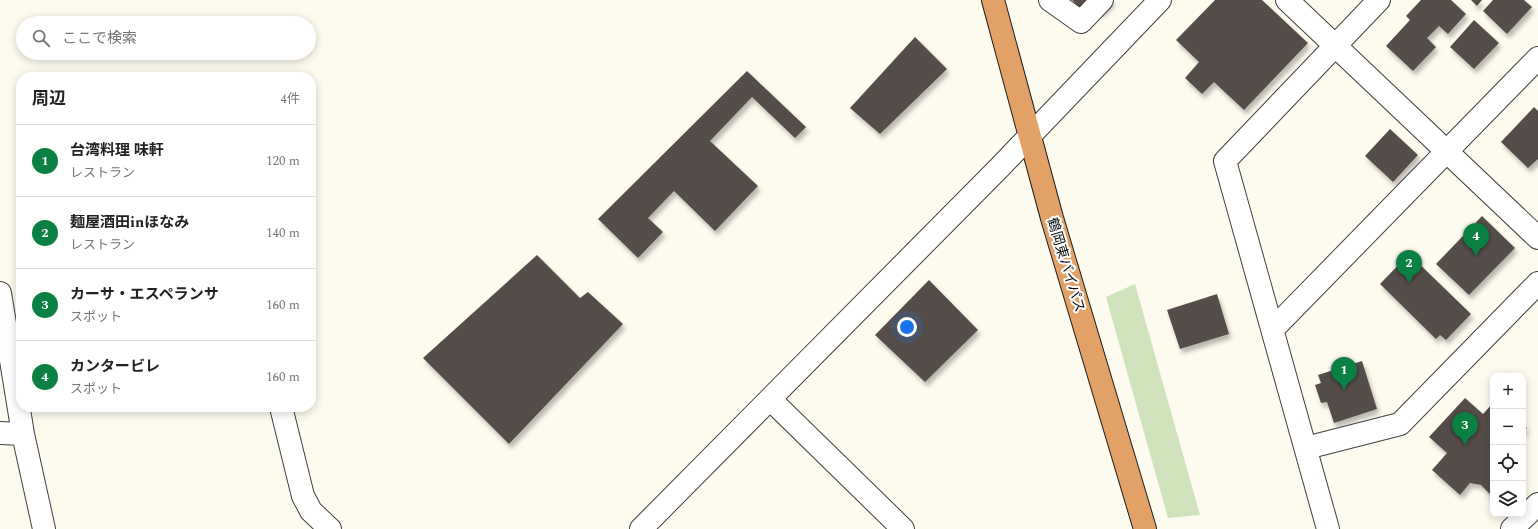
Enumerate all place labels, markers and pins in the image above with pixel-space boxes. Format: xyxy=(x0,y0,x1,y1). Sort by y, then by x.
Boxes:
pin: 4 xyxy=(1463,223,1489,256)
pin: 2 xyxy=(1396,250,1422,283)
pin: 1 xyxy=(1331,357,1357,390)
pin: 3 xyxy=(1452,412,1478,445)

